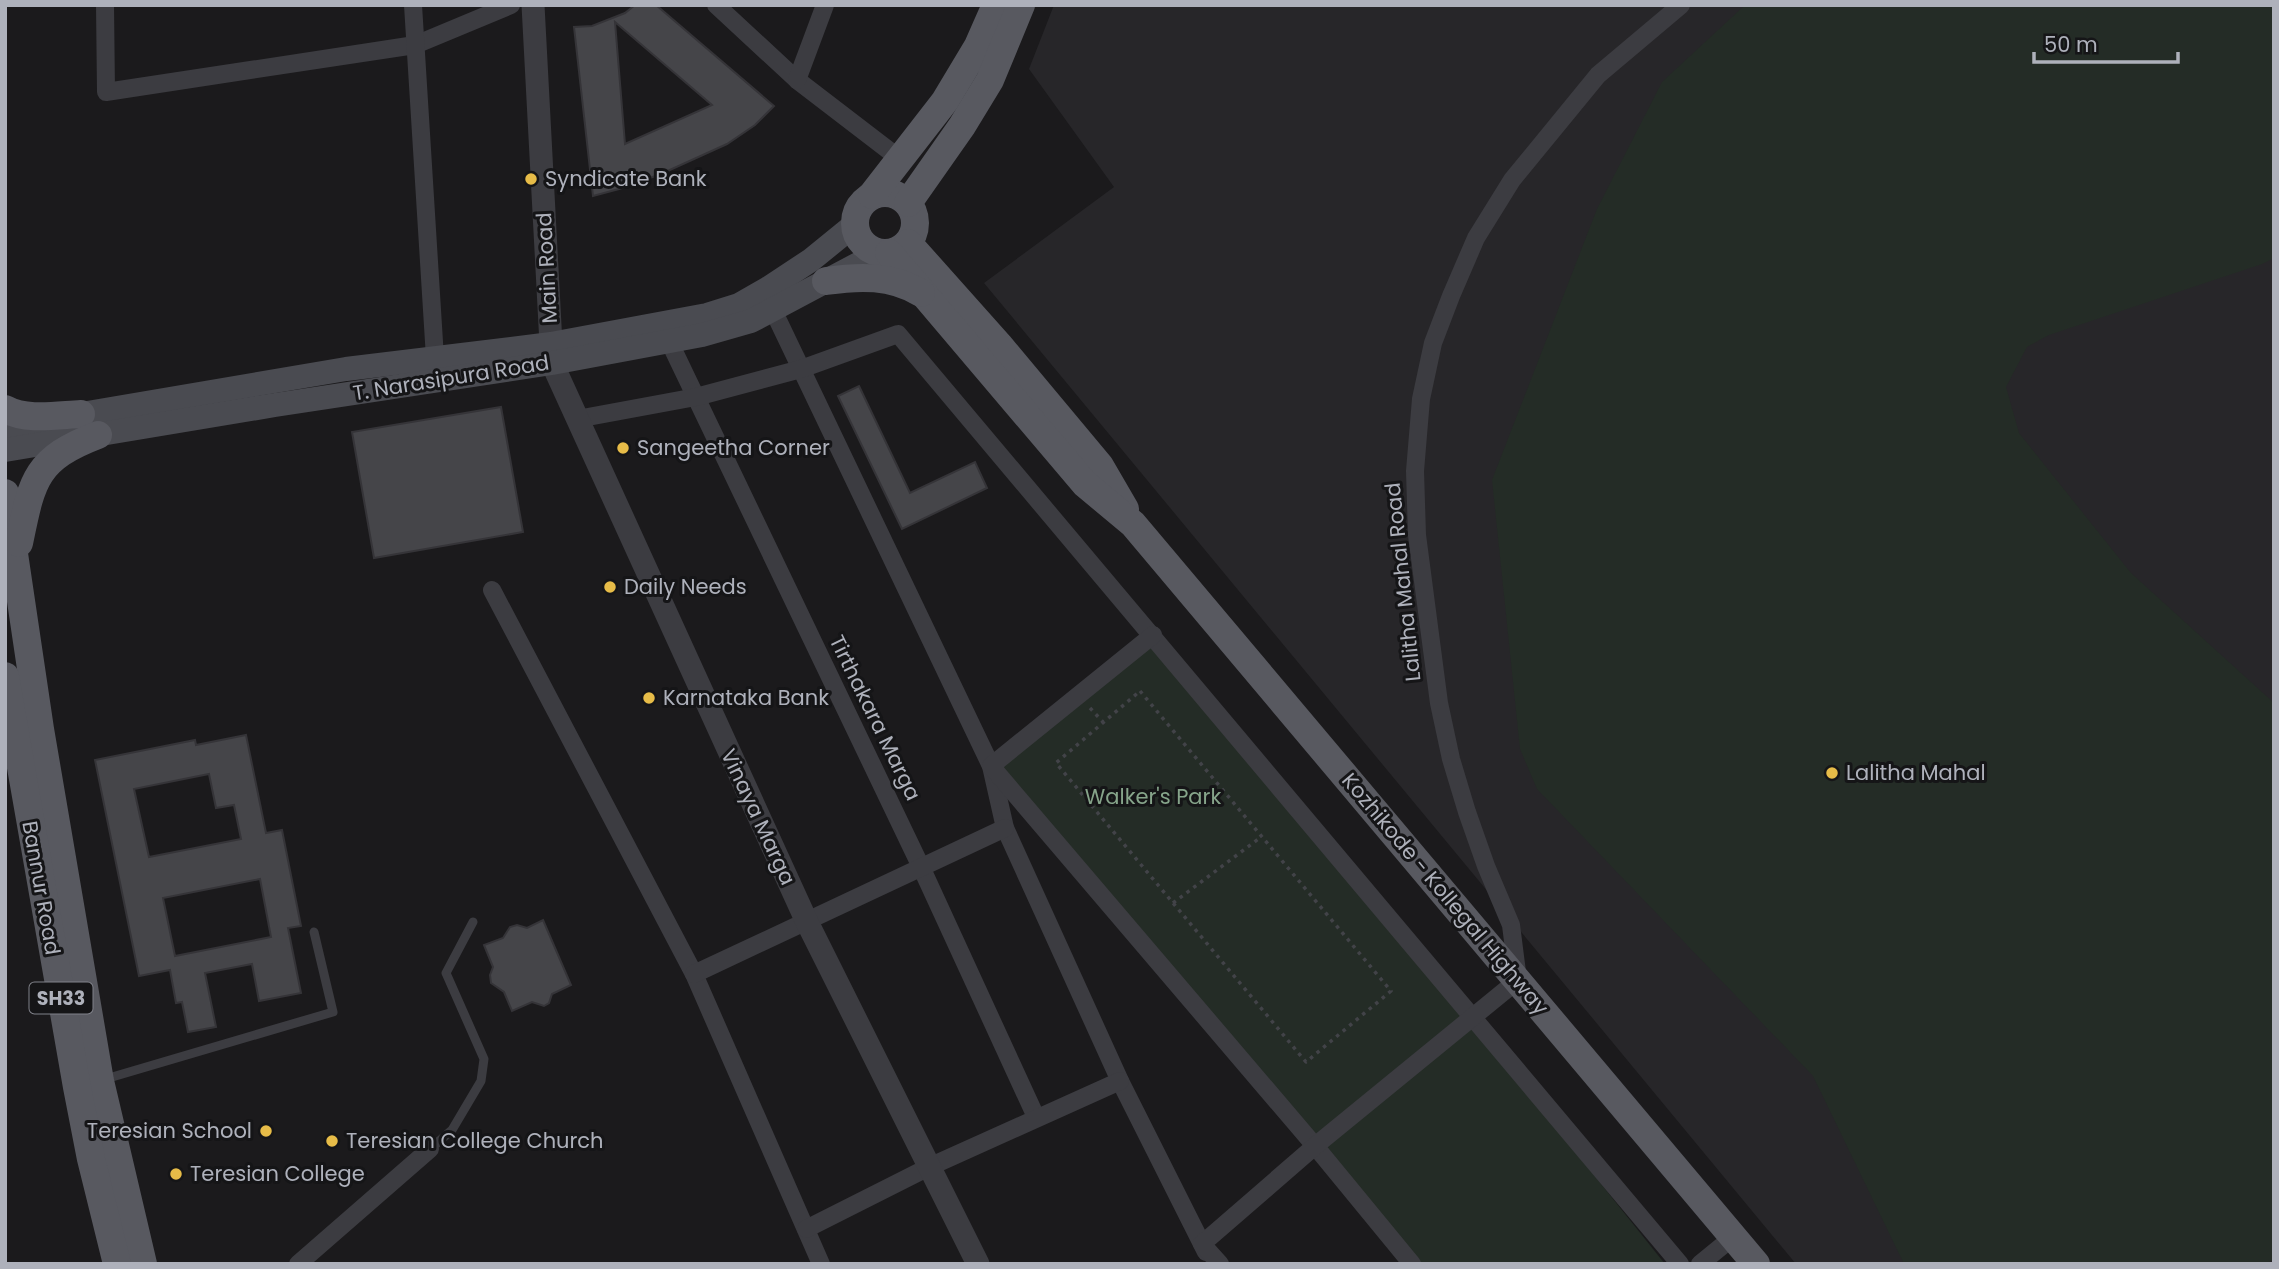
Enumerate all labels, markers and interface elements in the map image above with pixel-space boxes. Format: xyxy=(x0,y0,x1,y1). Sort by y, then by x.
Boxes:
scale bar xyxy=(2034,21,2178,65)
text: 50 m xyxy=(2044,30,2098,59)
place label: Syndicate Bank xyxy=(545,164,707,193)
marker: Syndicate Bank xyxy=(523,171,539,187)
street label: Main Road xyxy=(529,212,564,324)
street label: T. Narasipura Road xyxy=(351,348,551,407)
place label: Sangeetha Corner xyxy=(637,433,830,462)
marker: Sangeetha Corner xyxy=(615,440,631,456)
street label: Lalitha Mahal Road xyxy=(1378,481,1427,683)
place label: Daily Needs xyxy=(624,572,747,601)
marker: Daily Needs xyxy=(602,579,618,595)
street label: Tirthakara Marga xyxy=(823,630,928,805)
place label: Karnataka Bank xyxy=(663,683,829,712)
marker: Karnataka Bank xyxy=(641,690,657,706)
street label: Vinaya Marga xyxy=(714,744,803,890)
place label: Lalitha Mahal xyxy=(1846,758,1986,787)
marker: Lalitha Mahal xyxy=(1824,765,1840,781)
street label: Kozhikode - Kollegal Highway xyxy=(1335,767,1555,1021)
park label: Walker's Park xyxy=(1085,782,1221,811)
street label: Bannur Road xyxy=(15,819,68,957)
road number: SH33 xyxy=(29,982,92,1014)
place label: Teresian School xyxy=(87,1116,252,1145)
marker: Teresian School xyxy=(258,1123,274,1139)
place label: Teresian College Church xyxy=(346,1126,604,1155)
marker: Teresian College Church xyxy=(324,1133,340,1149)
place label: Teresian College xyxy=(190,1159,365,1188)
marker: Teresian College xyxy=(168,1166,184,1182)

